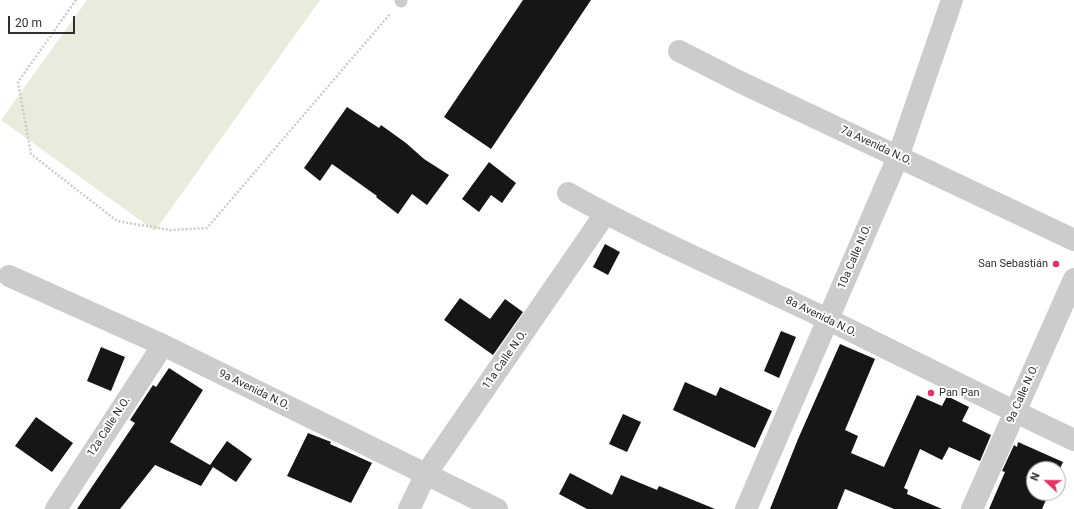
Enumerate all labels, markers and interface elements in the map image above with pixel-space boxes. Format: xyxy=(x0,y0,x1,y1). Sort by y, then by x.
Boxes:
scale bar xyxy=(10,8,77,34)
text: 20 m xyxy=(15,16,42,30)
street label: 7a Avenida N.O. xyxy=(838,124,914,168)
street label: 10a Calle N.O. xyxy=(835,223,875,291)
place label: San Sebastián xyxy=(978,257,1048,271)
marker: San Sebastián xyxy=(1051,259,1061,269)
street label: 8a Avenida N.O. xyxy=(783,294,859,340)
street label: 11a Calle N.O. xyxy=(480,328,530,392)
street label: 9a Calle N.O. xyxy=(1004,363,1042,425)
street label: 9a Avenida N.O. xyxy=(216,367,292,413)
place label: Pan Pan xyxy=(939,386,980,400)
marker: Pan Pan xyxy=(926,388,936,398)
street label: 12a Calle N.O. xyxy=(85,395,133,459)
north arrow xyxy=(1026,461,1066,501)
text: N xyxy=(1028,471,1043,483)

